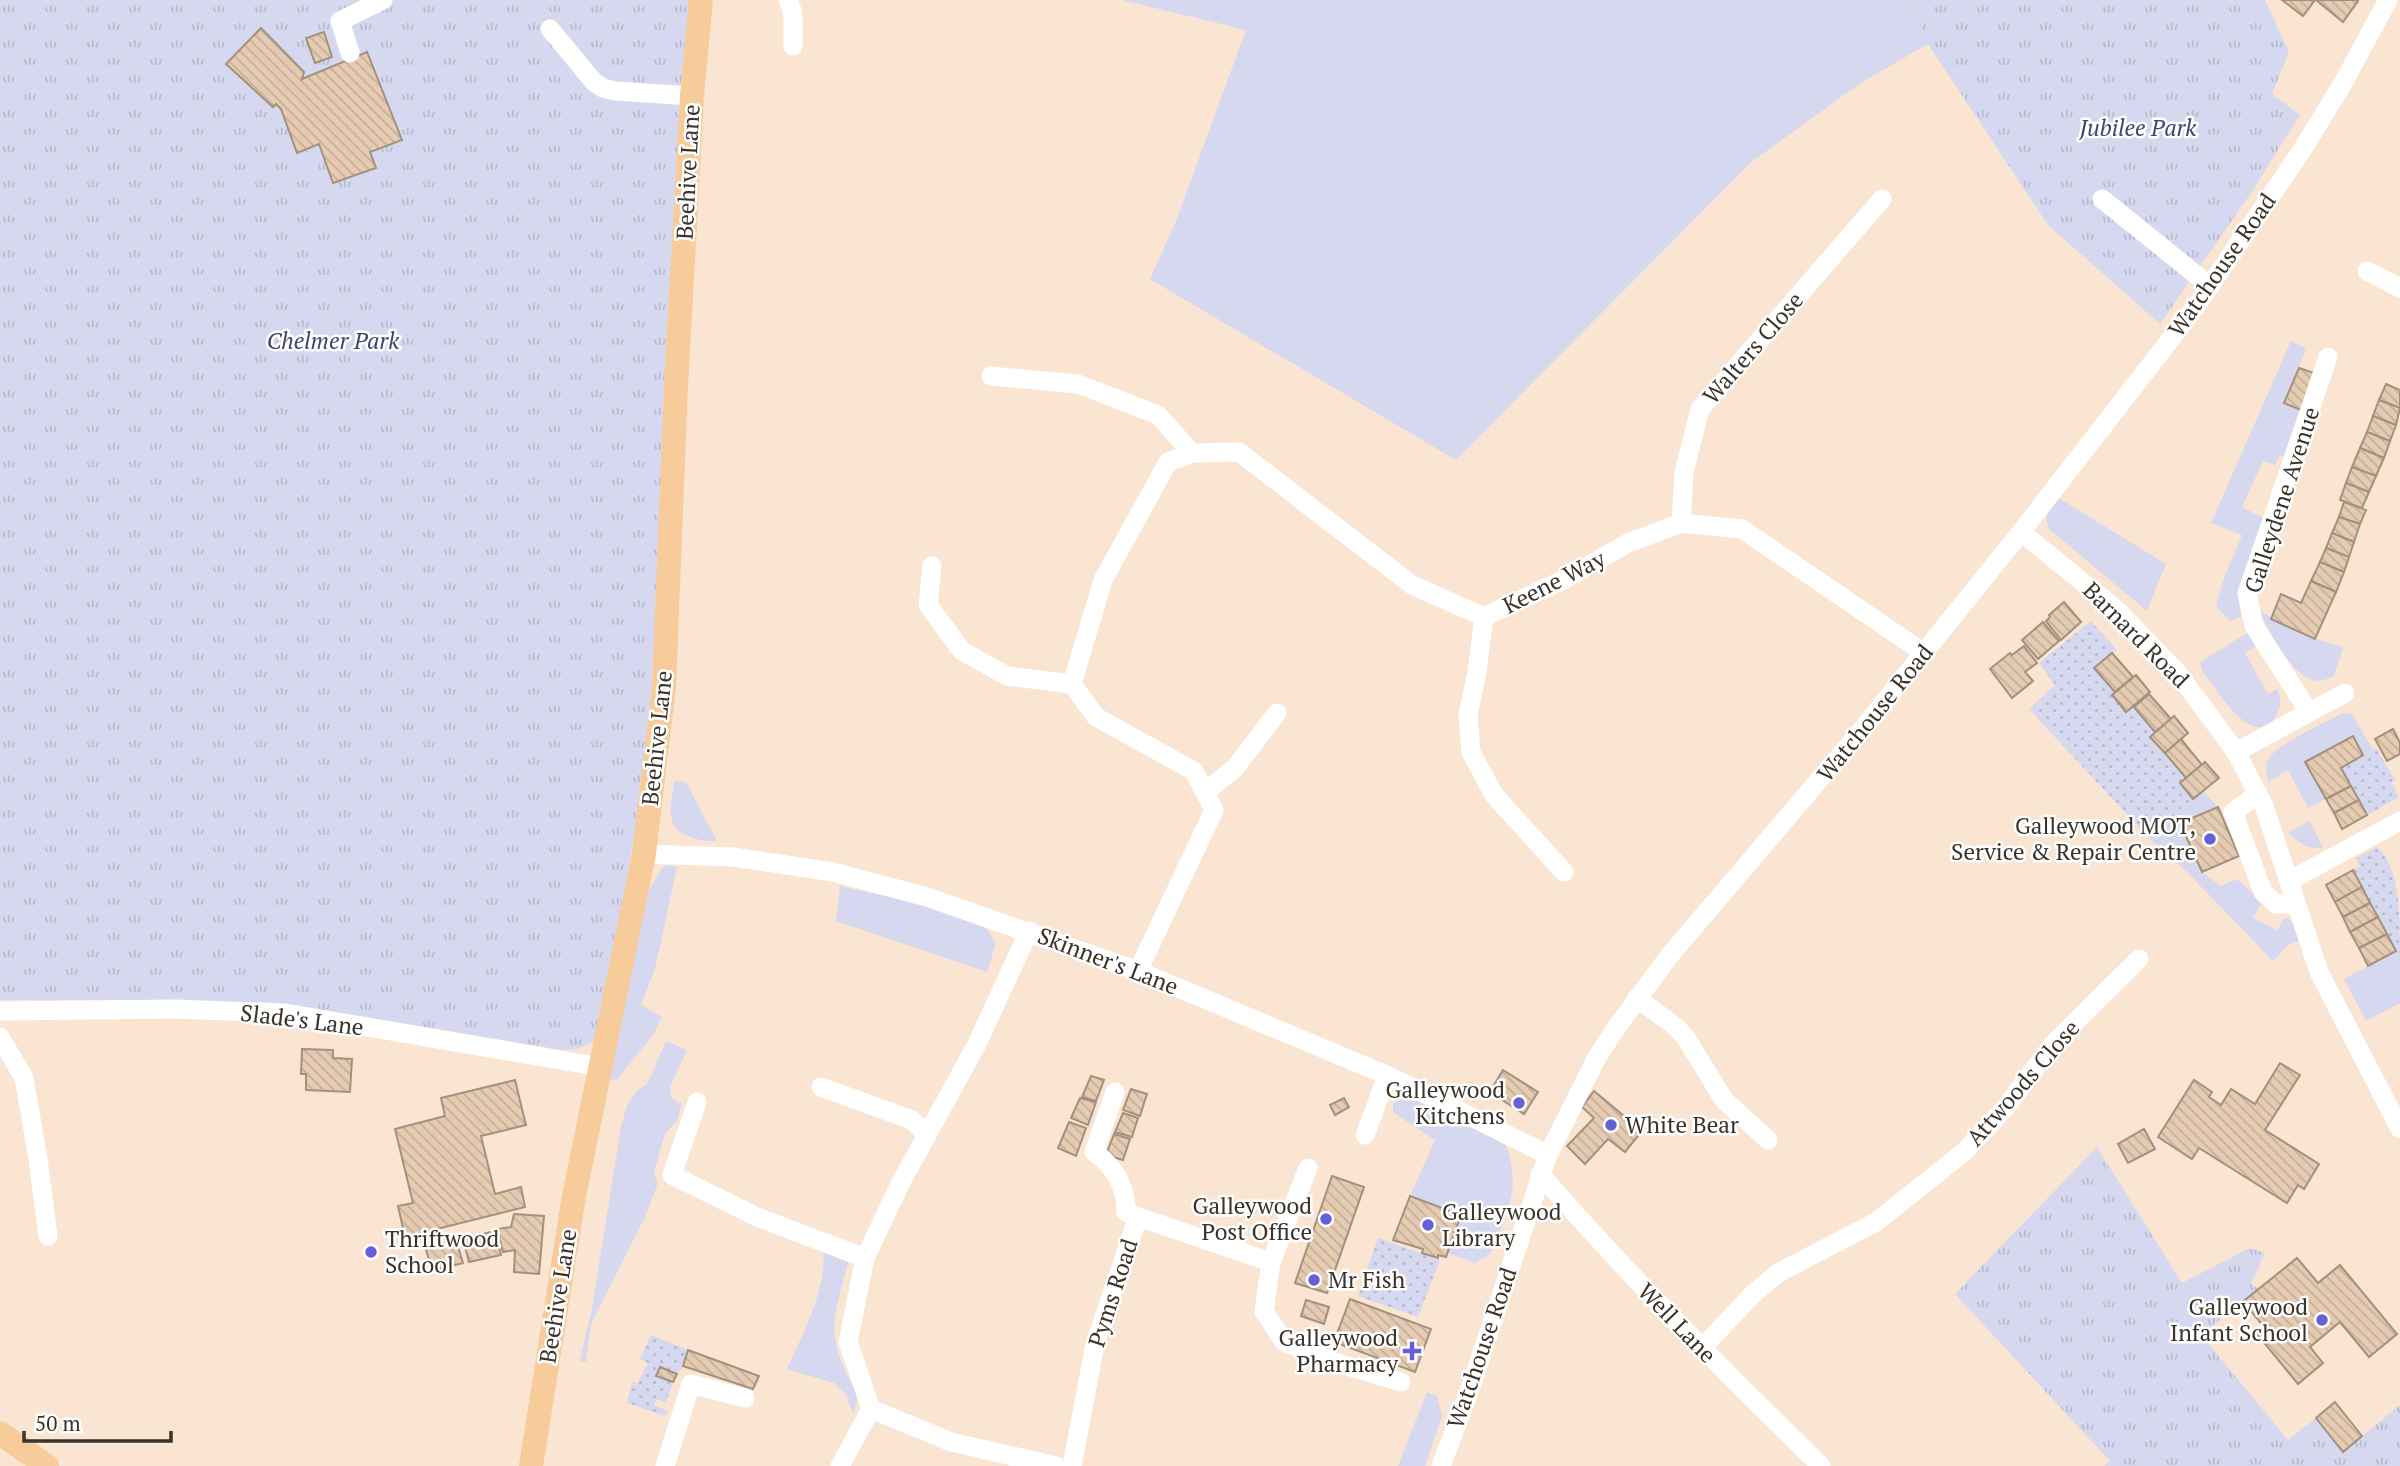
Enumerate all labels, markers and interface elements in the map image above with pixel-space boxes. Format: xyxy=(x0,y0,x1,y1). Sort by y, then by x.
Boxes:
street label: Beehive Lane xyxy=(668,103,707,240)
park label: Jubilee Park xyxy=(2079,112,2197,143)
street label: Watchouse Road xyxy=(2161,187,2283,343)
street label: Walters Close xyxy=(1695,285,1810,410)
park label: Chelmer Park xyxy=(267,325,400,356)
street label: Galleydene Avenue xyxy=(2237,403,2326,597)
street label: Keene Way xyxy=(1497,542,1611,621)
street label: Barnard Road xyxy=(2076,575,2196,695)
street label: Watchouse Road xyxy=(1809,637,1940,788)
street label: Beehive Lane xyxy=(634,669,679,807)
place label: Galleywood MOT, Service & Repair Centre xyxy=(1951,810,2196,867)
marker: Galleywood MOT, Service & Repair Centre xyxy=(2202,831,2218,847)
street label: Skinner's Lane xyxy=(1033,919,1183,1002)
street label: Slade's Lane xyxy=(239,997,365,1042)
street label: Attwoods Close xyxy=(1959,1013,2086,1152)
place label: Galleywood Kitchens xyxy=(1386,1074,1505,1131)
marker: Galleywood Kitchens xyxy=(1511,1095,1527,1111)
place label: White Bear xyxy=(1625,1109,1739,1140)
marker: White Bear xyxy=(1603,1117,1619,1133)
place label: Galleywood Post Office xyxy=(1193,1190,1312,1247)
place label: Galleywood Library xyxy=(1442,1196,1562,1253)
marker: Galleywood Post Office xyxy=(1318,1211,1334,1227)
marker: Galleywood Library xyxy=(1420,1217,1436,1233)
place label: Thriftwood School xyxy=(385,1223,500,1280)
street label: Beehive Lane xyxy=(532,1227,583,1365)
street label: Pyms Road xyxy=(1080,1235,1145,1351)
marker: Thriftwood School xyxy=(363,1244,379,1260)
street label: Watchouse Road xyxy=(1439,1263,1524,1433)
place label: Mr Fish xyxy=(1328,1264,1406,1295)
marker: Mr Fish xyxy=(1306,1272,1322,1288)
street label: Well Lane xyxy=(1631,1276,1723,1370)
place label: Galleywood Infant School xyxy=(2170,1291,2308,1348)
marker: Galleywood Infant School xyxy=(2314,1312,2330,1328)
place label: Galleywood Pharmacy xyxy=(1279,1322,1398,1379)
marker: Galleywood Pharmacy xyxy=(1404,1343,1420,1359)
scale bar xyxy=(24,1400,172,1444)
text: 50 m xyxy=(35,1409,81,1437)

